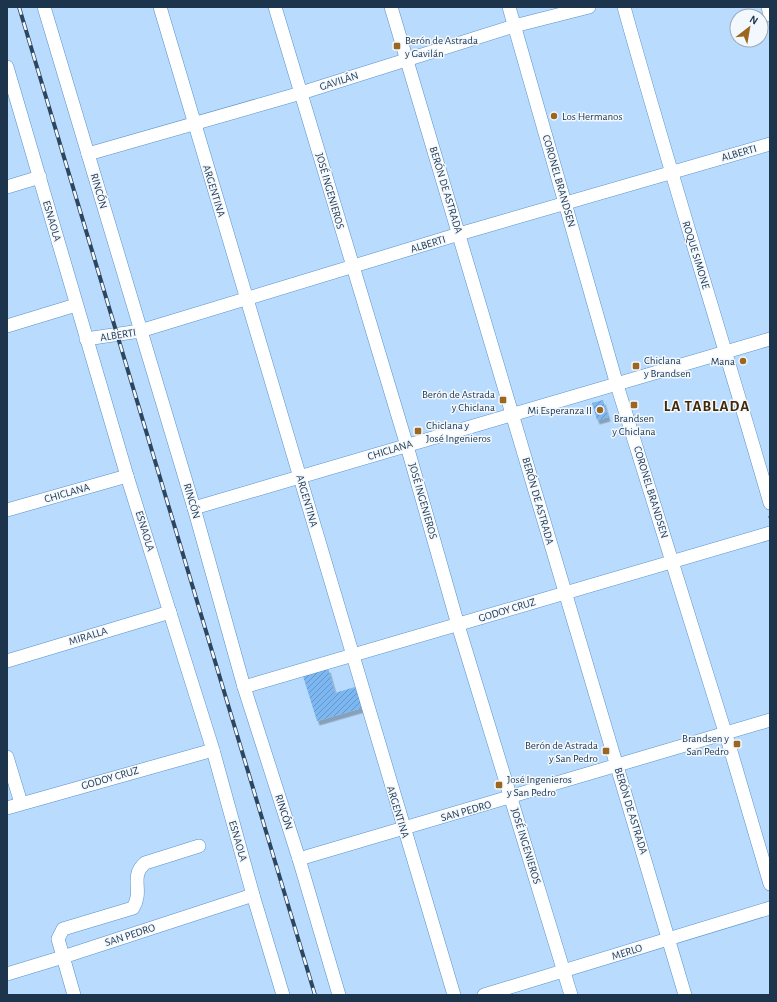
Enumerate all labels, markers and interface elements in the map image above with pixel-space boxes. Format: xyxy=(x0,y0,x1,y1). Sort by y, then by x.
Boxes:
north arrow xyxy=(729,8,769,48)
text: N xyxy=(748,13,760,27)
place label: Berón de Astrada y Gavilán xyxy=(404,35,478,59)
marker: Berón de Astrada y Gavilán xyxy=(392,41,402,51)
street label: GAVILÁN xyxy=(318,69,360,92)
marker: Los Hermanos xyxy=(549,111,559,121)
place label: Los Hermanos xyxy=(562,111,623,122)
street label: CORONEL BRANDSEN xyxy=(540,133,578,229)
street label: ALBERTI xyxy=(720,143,758,163)
street label: BERÓN DE ASTRADA xyxy=(428,145,466,235)
street label: JOSÉ INGENIEROS xyxy=(314,151,347,230)
street label: ARGENTINA xyxy=(201,164,227,219)
street label: RINCÓN xyxy=(89,172,110,210)
street label: ESNAOLA xyxy=(41,199,63,243)
street label: ROQUE SIMONE xyxy=(680,220,712,291)
street label: ALBERTI xyxy=(409,233,447,255)
street label: ALBERTI xyxy=(99,327,137,343)
place label: Chiclana y Brandsen xyxy=(643,355,691,379)
place label: Mana xyxy=(711,356,735,367)
marker: Mana xyxy=(738,356,748,366)
marker: Chiclana y Brandsen xyxy=(631,361,641,371)
place label: Berón de Astrada y Chiclana xyxy=(422,389,495,413)
marker: Berón de Astrada y Chiclana xyxy=(498,395,508,405)
district label: LA TABLADA xyxy=(664,399,750,414)
marker: Brandsen y Chiclana xyxy=(629,400,639,410)
place label: Mi Esperanza II xyxy=(527,405,592,416)
marker: Mi Esperanza II xyxy=(595,405,605,415)
place label: Brandsen y Chiclana xyxy=(611,413,656,437)
place label: Chiclana y José Ingenieros xyxy=(426,420,491,444)
marker: Chiclana y José Ingenieros xyxy=(413,426,423,436)
street label: CHICLANA xyxy=(366,438,414,462)
street label: CORONEL BRANDSEN xyxy=(632,445,670,539)
street label: BERÓN DE ASTRADA xyxy=(520,456,557,547)
street label: JOSÉ INGENIEROS xyxy=(407,461,440,540)
street label: ARGENTINA xyxy=(294,474,320,529)
street label: CHICLANA xyxy=(43,481,91,505)
street label: RINCÓN xyxy=(182,482,203,520)
street label: ESNAOLA xyxy=(134,509,157,553)
street label: GODOY CRUZ xyxy=(477,596,537,624)
street label: MIRALLA xyxy=(67,625,109,647)
place label: Brandsen y San Pedro xyxy=(682,733,729,757)
marker: Brandsen y San Pedro xyxy=(732,739,742,749)
place label: Berón de Astrada y San Pedro xyxy=(525,740,598,764)
marker: Berón de Astrada y San Pedro xyxy=(601,746,611,756)
street label: GODOY CRUZ xyxy=(80,764,140,791)
street label: BERÓN DE ASTRADA xyxy=(613,766,651,856)
place label: José Ingenieros y San Pedro xyxy=(506,774,572,798)
marker: José Ingenieros y San Pedro xyxy=(494,780,504,790)
street label: ARGENTINA xyxy=(385,785,411,840)
street label: RINCÓN xyxy=(273,793,296,831)
street label: SAN PEDRO xyxy=(439,799,493,823)
street label: JOSÉ INGENIEROS xyxy=(509,806,544,885)
street label: ESNAOLA xyxy=(227,819,249,863)
street label: SAN PEDRO xyxy=(104,922,156,948)
street label: MERLO xyxy=(610,942,644,962)

